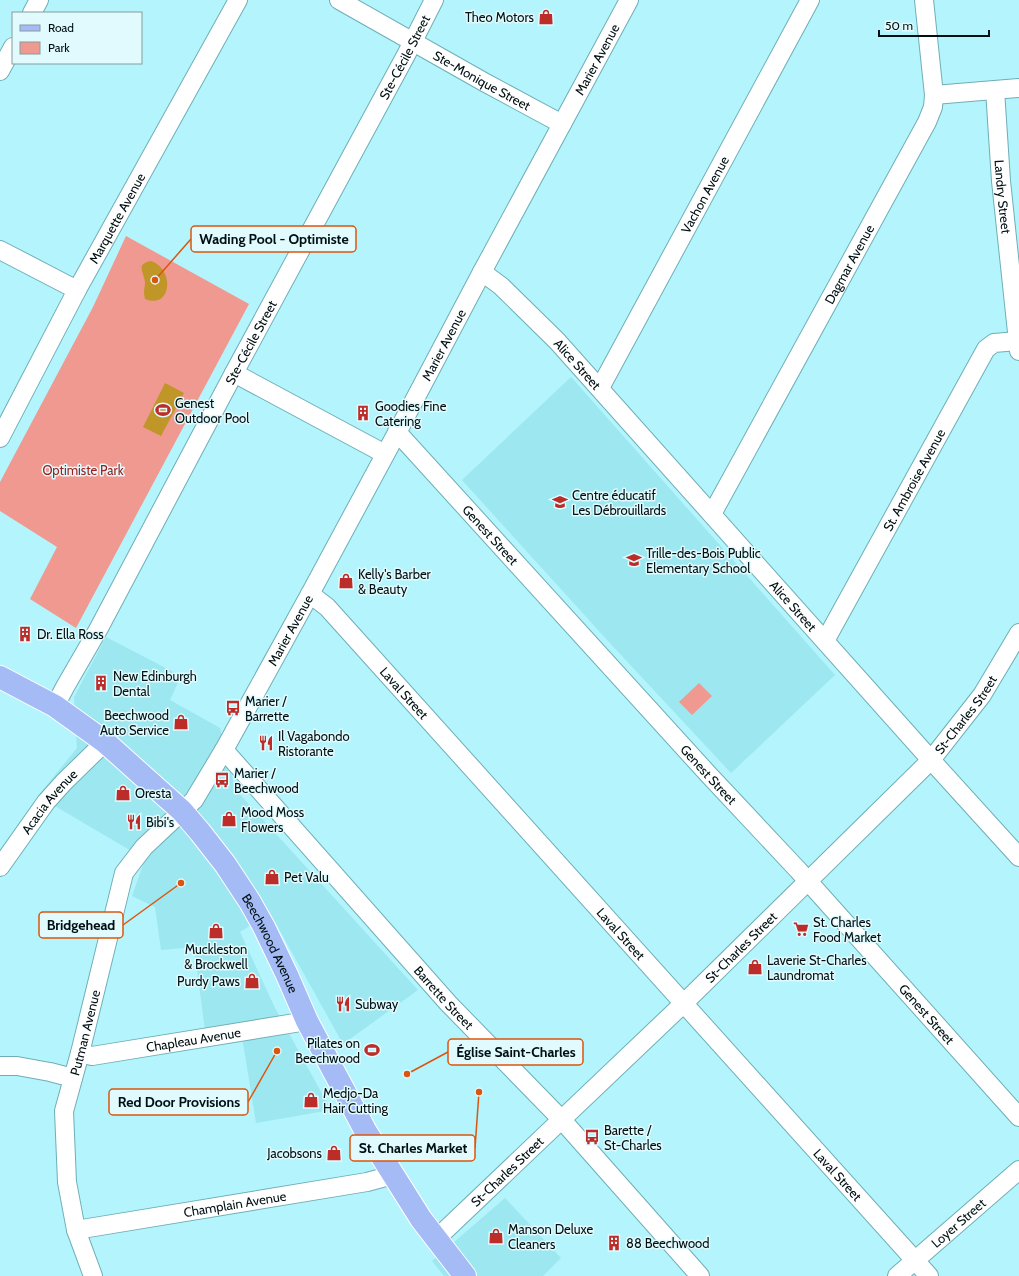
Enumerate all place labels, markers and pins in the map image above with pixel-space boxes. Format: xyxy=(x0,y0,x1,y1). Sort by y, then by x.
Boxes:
shop icon: Theo Motors xyxy=(537,8,555,26)
place label: Theo Motors xyxy=(465,9,535,25)
callout: Wading Pool - Optimiste xyxy=(191,226,356,252)
place label: Genest Outdoor Pool xyxy=(175,395,249,426)
place label: Goodies Fine Catering xyxy=(375,398,447,429)
sports icon: Genest Outdoor Pool xyxy=(154,401,172,419)
building icon: Goodies Fine Catering xyxy=(354,404,372,422)
place label: Centre éducatif Les Débrouillards xyxy=(572,487,667,518)
school or university icon: Centre éducatif Les Débrouillards xyxy=(551,493,569,511)
place label: Trille-des-Bois Public Elementary School xyxy=(646,545,761,576)
school or university icon: Trille-des-Bois Public Elementary School xyxy=(625,551,643,569)
place label: Kelly's Barber & Beauty xyxy=(358,566,432,597)
shop icon: Kelly's Barber & Beauty xyxy=(337,572,355,590)
building icon: Dr. Ella Ross xyxy=(16,625,34,643)
place label: Dr. Ella Ross xyxy=(37,626,104,642)
place label: New Edinburgh Dental xyxy=(113,668,197,699)
building icon: New Edinburgh Dental xyxy=(92,674,110,692)
place label: Marier / Barrette xyxy=(245,693,289,724)
bus stop icon: Marier / Barrette xyxy=(224,699,242,717)
place label: Beechwood Auto Service xyxy=(100,707,169,738)
shop icon: Beechwood Auto Service xyxy=(172,713,190,731)
place label: Il Vagabondo Ristorante xyxy=(278,728,350,759)
restaurant icon: Il Vagabondo Ristorante xyxy=(257,734,275,752)
place label: Marier / Beechwood xyxy=(234,765,299,796)
bus stop icon: Marier / Beechwood xyxy=(213,771,231,789)
shop icon: Oresta xyxy=(114,784,132,802)
place label: Oresta xyxy=(135,785,172,801)
place label: Mood Moss Flowers xyxy=(241,804,305,835)
shop icon: Mood Moss Flowers xyxy=(220,810,238,828)
restaurant icon: Bibi's xyxy=(125,813,143,831)
place label: Bibi's xyxy=(146,814,175,830)
shop icon: Pet Valu xyxy=(263,868,281,886)
place label: Pet Valu xyxy=(284,869,329,885)
callout: Bridgehead xyxy=(39,912,123,938)
place label: St. Charles Food Market xyxy=(813,914,882,945)
supermarket icon: St. Charles Food Market xyxy=(792,920,810,938)
shop icon: Muckleston & Brockwell xyxy=(207,922,225,940)
place label: Muckleston & Brockwell xyxy=(184,941,248,972)
place label: Laverie St-Charles Laundromat xyxy=(767,952,867,983)
shop icon: Laverie St-Charles Laundromat xyxy=(746,958,764,976)
shop icon: Purdy Paws xyxy=(243,972,261,990)
place label: Purdy Paws xyxy=(177,973,241,989)
restaurant icon: Subway xyxy=(334,995,352,1013)
place label: Subway xyxy=(355,996,399,1012)
place label: Pilates on Beechwood xyxy=(295,1035,360,1066)
callout: Église Saint-Charles xyxy=(448,1039,583,1065)
sports icon: Pilates on Beechwood xyxy=(363,1041,381,1059)
place label: Medjo-Da Hair Cutting xyxy=(323,1085,388,1116)
callout: Red Door Provisions xyxy=(109,1089,248,1115)
shop icon: Medjo-Da Hair Cutting xyxy=(302,1091,320,1109)
place label: Barette / St-Charles xyxy=(604,1122,662,1153)
bus stop icon: Barette / St-Charles xyxy=(583,1128,601,1146)
callout: St. Charles Market xyxy=(350,1135,475,1161)
shop icon: Jacobsons xyxy=(325,1144,343,1162)
place label: Jacobsons xyxy=(266,1145,323,1161)
place label: Manson Deluxe Cleaners xyxy=(508,1221,594,1252)
shop icon: Manson Deluxe Cleaners xyxy=(487,1227,505,1245)
building icon: 88 Beechwood xyxy=(605,1234,623,1252)
place label: 88 Beechwood xyxy=(626,1235,709,1251)

